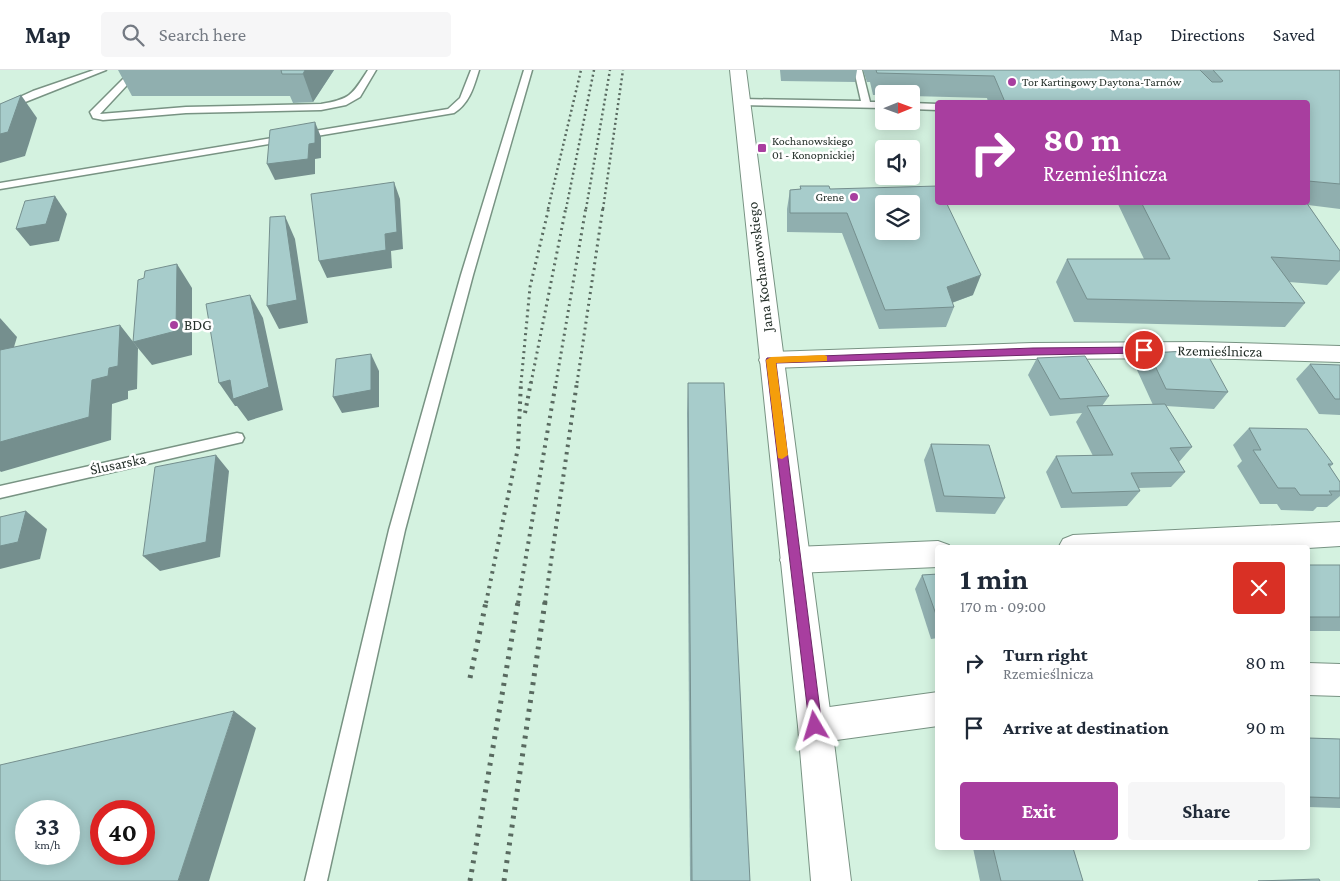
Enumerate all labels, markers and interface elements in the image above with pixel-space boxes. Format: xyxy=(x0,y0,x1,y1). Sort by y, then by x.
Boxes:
search box xyxy=(101,12,451,57)
text: Map xyxy=(25,21,71,48)
icon: search xyxy=(119,21,147,49)
text: Search here xyxy=(159,24,246,45)
text: Map xyxy=(1110,25,1142,45)
text: Directions xyxy=(1170,25,1245,45)
text: Saved xyxy=(1273,25,1315,45)
place label: Tor Kartingowy Daytona-Tarnów xyxy=(1022,75,1181,89)
marker: Tor Kartingowy Daytona-Tarnów xyxy=(1006,76,1018,88)
north arrow xyxy=(875,85,920,130)
map controls xyxy=(875,85,920,240)
icon: right xyxy=(960,120,1025,185)
text: 80 m xyxy=(1043,120,1121,159)
place label: Kochanowskiego 01 - Konopnickiej xyxy=(772,134,855,162)
button: sound xyxy=(875,140,920,185)
marker: Kochanowskiego 01 - Konopnickiej xyxy=(756,142,768,154)
text: Rzemieślnicza xyxy=(1043,161,1168,186)
place label: Grene xyxy=(815,190,844,204)
marker: Grene xyxy=(848,191,860,203)
button: layers xyxy=(875,195,920,240)
street label: Jana Kochanowskiego xyxy=(744,201,777,335)
place label: BDG xyxy=(184,317,212,333)
marker: BDG xyxy=(168,319,180,331)
pin xyxy=(1123,329,1165,371)
icon: arrive xyxy=(1130,336,1158,364)
street label: Rzemieślnicza xyxy=(1177,342,1263,360)
street label: Ślusarska xyxy=(89,450,148,478)
text: 1 min xyxy=(960,562,1028,595)
button: close xyxy=(1233,562,1285,614)
text: 170 m · 09:00 xyxy=(960,598,1046,615)
text: Turn right xyxy=(1003,644,1088,665)
icon: right xyxy=(960,649,988,677)
text: 80 m xyxy=(1245,652,1285,673)
text: Rzemieślnicza xyxy=(1003,665,1094,682)
position arrow xyxy=(788,699,840,751)
icon: arrive xyxy=(960,714,988,742)
text: Arrive at destination xyxy=(1003,717,1169,738)
text: 90 m xyxy=(1246,717,1285,738)
button: Exit xyxy=(960,782,1118,840)
button: Share xyxy=(1128,782,1285,840)
speed limit sign: 40 xyxy=(90,800,155,865)
text: 33 xyxy=(35,813,60,840)
text: km/h xyxy=(35,838,60,852)

